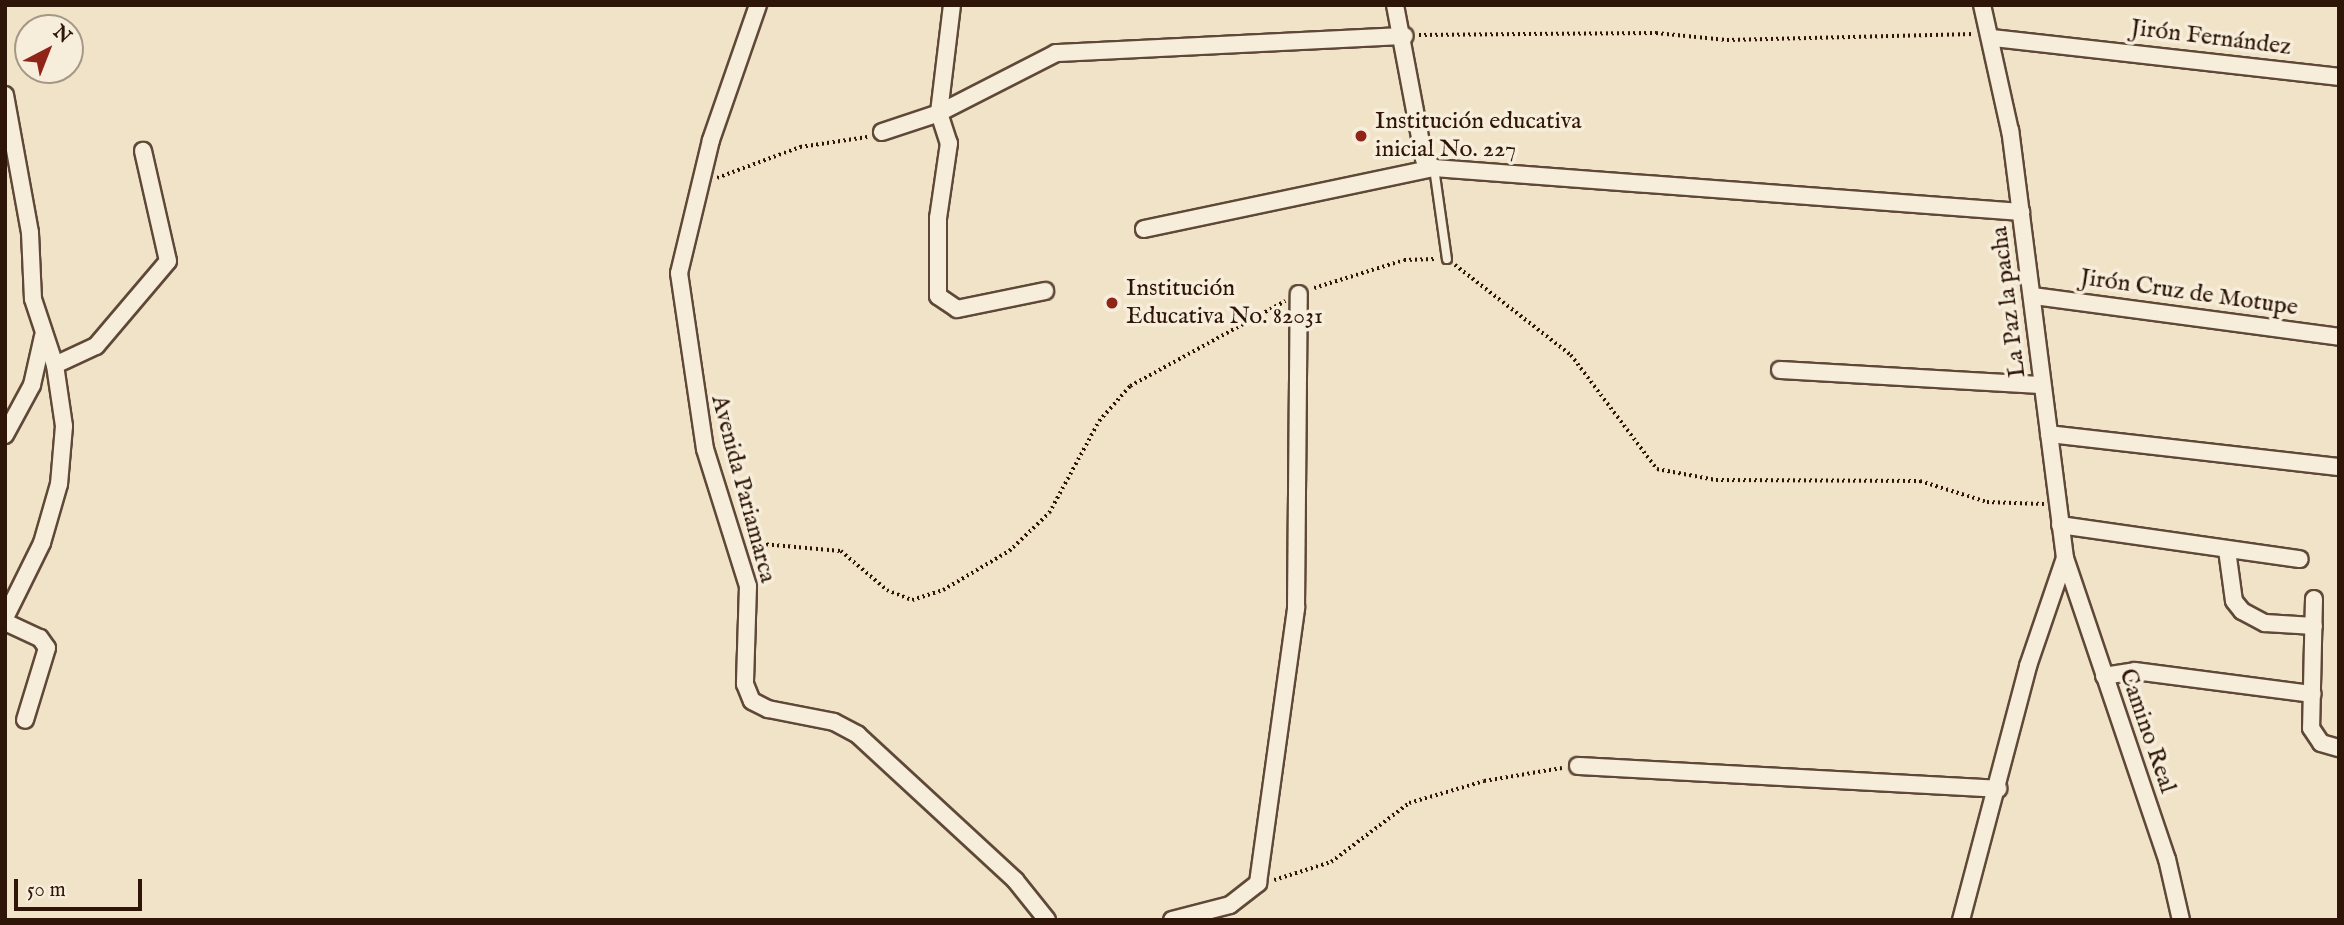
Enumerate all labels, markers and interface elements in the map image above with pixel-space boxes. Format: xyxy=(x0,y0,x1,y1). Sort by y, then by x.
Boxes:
north arrow xyxy=(14,14,84,84)
street label: Jirón Fernández xyxy=(2129,14,2293,62)
text: N xyxy=(48,20,76,49)
place label: Institución educativa inicial No. 227 xyxy=(1375,108,1582,164)
marker: Institución educativa inicial No. 227 xyxy=(1353,128,1369,144)
street label: La Paz la pacha xyxy=(1985,225,2033,379)
street label: Jirón Cruz de Motupe xyxy=(2078,263,2300,323)
place label: Institución Educativa No. 82031 xyxy=(1126,275,1323,331)
marker: Institución Educativa No. 82031 xyxy=(1104,295,1120,311)
street label: Avenida Pariamarca xyxy=(704,392,782,586)
street label: Camino Real xyxy=(2112,665,2182,797)
scale bar xyxy=(18,866,145,910)
text: 50 m xyxy=(27,877,66,904)

